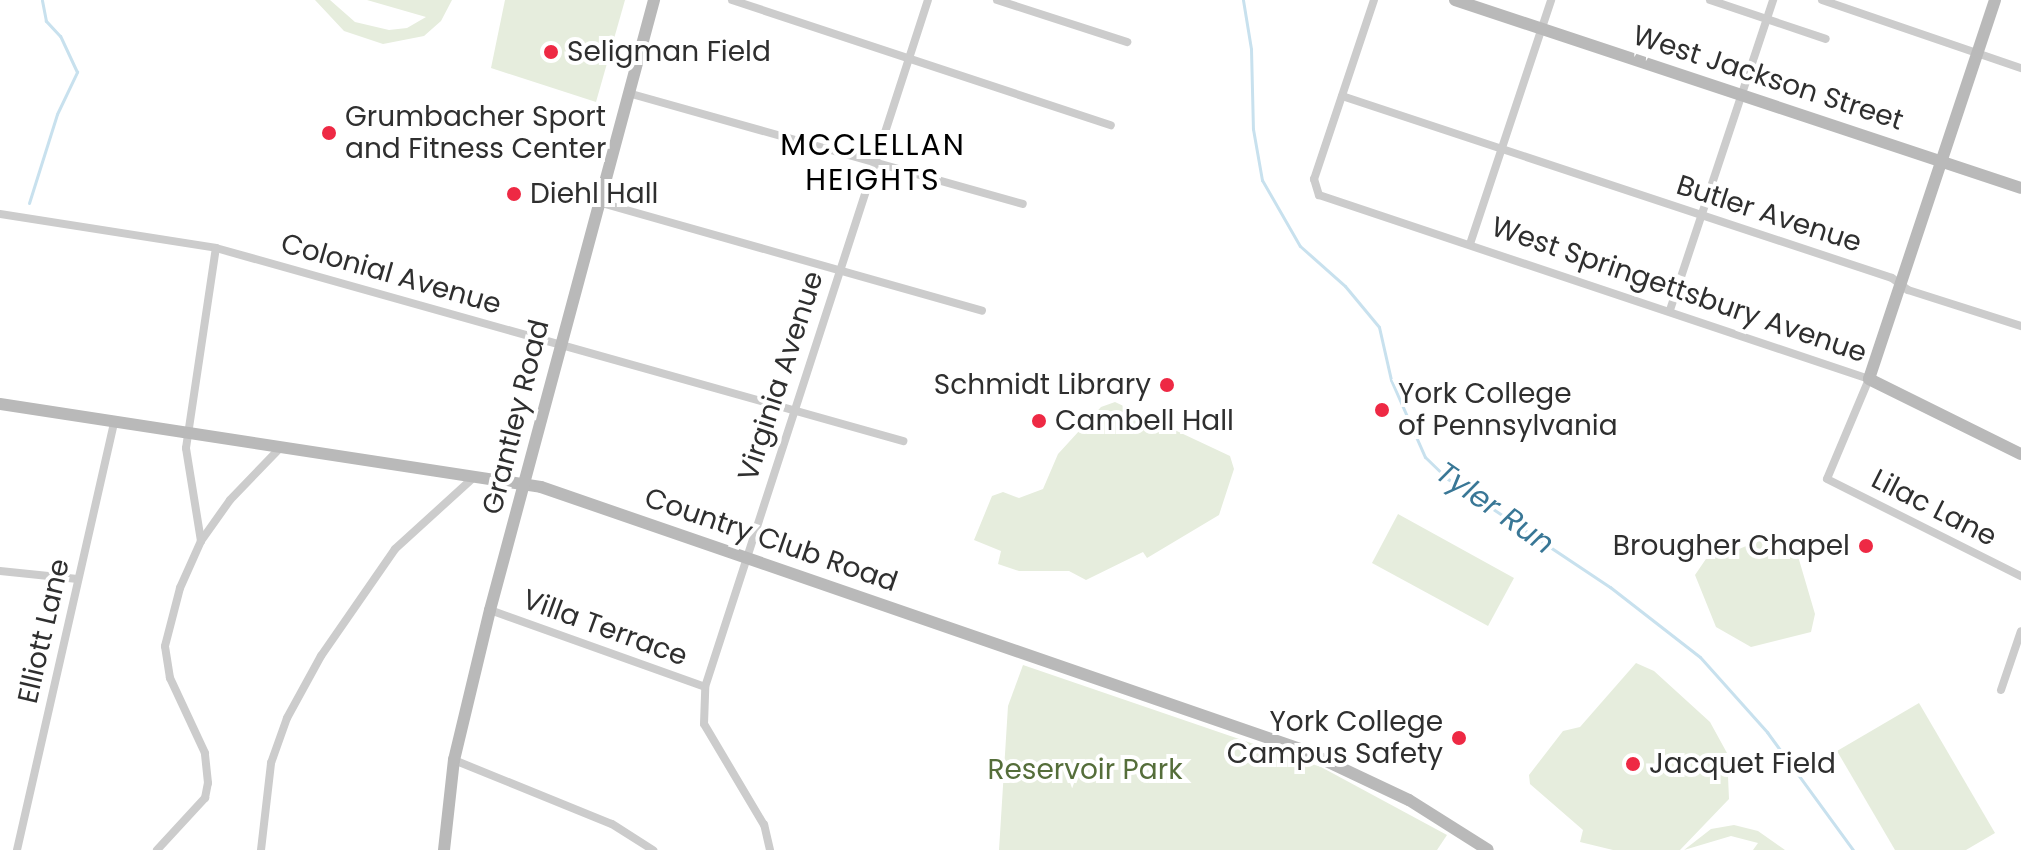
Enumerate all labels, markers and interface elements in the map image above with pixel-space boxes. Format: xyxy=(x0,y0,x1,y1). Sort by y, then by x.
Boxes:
street label: West Jackson Street xyxy=(1629,18,1907,138)
place label: Seligman Field xyxy=(567,35,771,69)
marker: Seligman Field xyxy=(542,43,560,61)
place label: Grumbacher Sport and Fitness Center xyxy=(345,100,606,166)
marker: Grumbacher Sport and Fitness Center xyxy=(320,124,338,142)
district label: MCCLELLAN HEIGHTS xyxy=(780,127,966,198)
street label: Butler Avenue xyxy=(1672,168,1866,260)
place label: Diehl Hall xyxy=(530,177,658,211)
marker: Diehl Hall xyxy=(505,185,523,203)
street label: West Springettsbury Avenue xyxy=(1487,210,1871,370)
street label: Colonial Avenue xyxy=(277,226,505,322)
street label: Virginia Avenue xyxy=(731,267,831,485)
street label: Grantley Road xyxy=(476,316,556,518)
place label: Schmidt Library xyxy=(934,368,1151,402)
marker: Schmidt Library xyxy=(1158,376,1176,394)
place label: York College of Pennsylvania xyxy=(1398,377,1618,443)
marker: York College of Pennsylvania xyxy=(1373,401,1391,419)
place label: Cambell Hall xyxy=(1055,404,1234,438)
marker: Cambell Hall xyxy=(1030,412,1048,430)
water label: Tyler Run xyxy=(1429,454,1561,562)
street label: Lilac Lane xyxy=(1866,462,2002,554)
street label: Country Club Road xyxy=(640,481,902,599)
place label: Brougher Chapel xyxy=(1613,529,1850,563)
marker: Brougher Chapel xyxy=(1857,537,1875,555)
street label: Elliott Lane xyxy=(11,556,77,706)
street label: Villa Terrace xyxy=(518,583,692,673)
place label: York College Campus Safety xyxy=(1227,705,1443,771)
marker: York College Campus Safety xyxy=(1450,729,1468,747)
place label: Jacquet Field xyxy=(1649,747,1836,781)
park label: Reservoir Park xyxy=(987,753,1183,787)
marker: Jacquet Field xyxy=(1624,755,1642,773)

